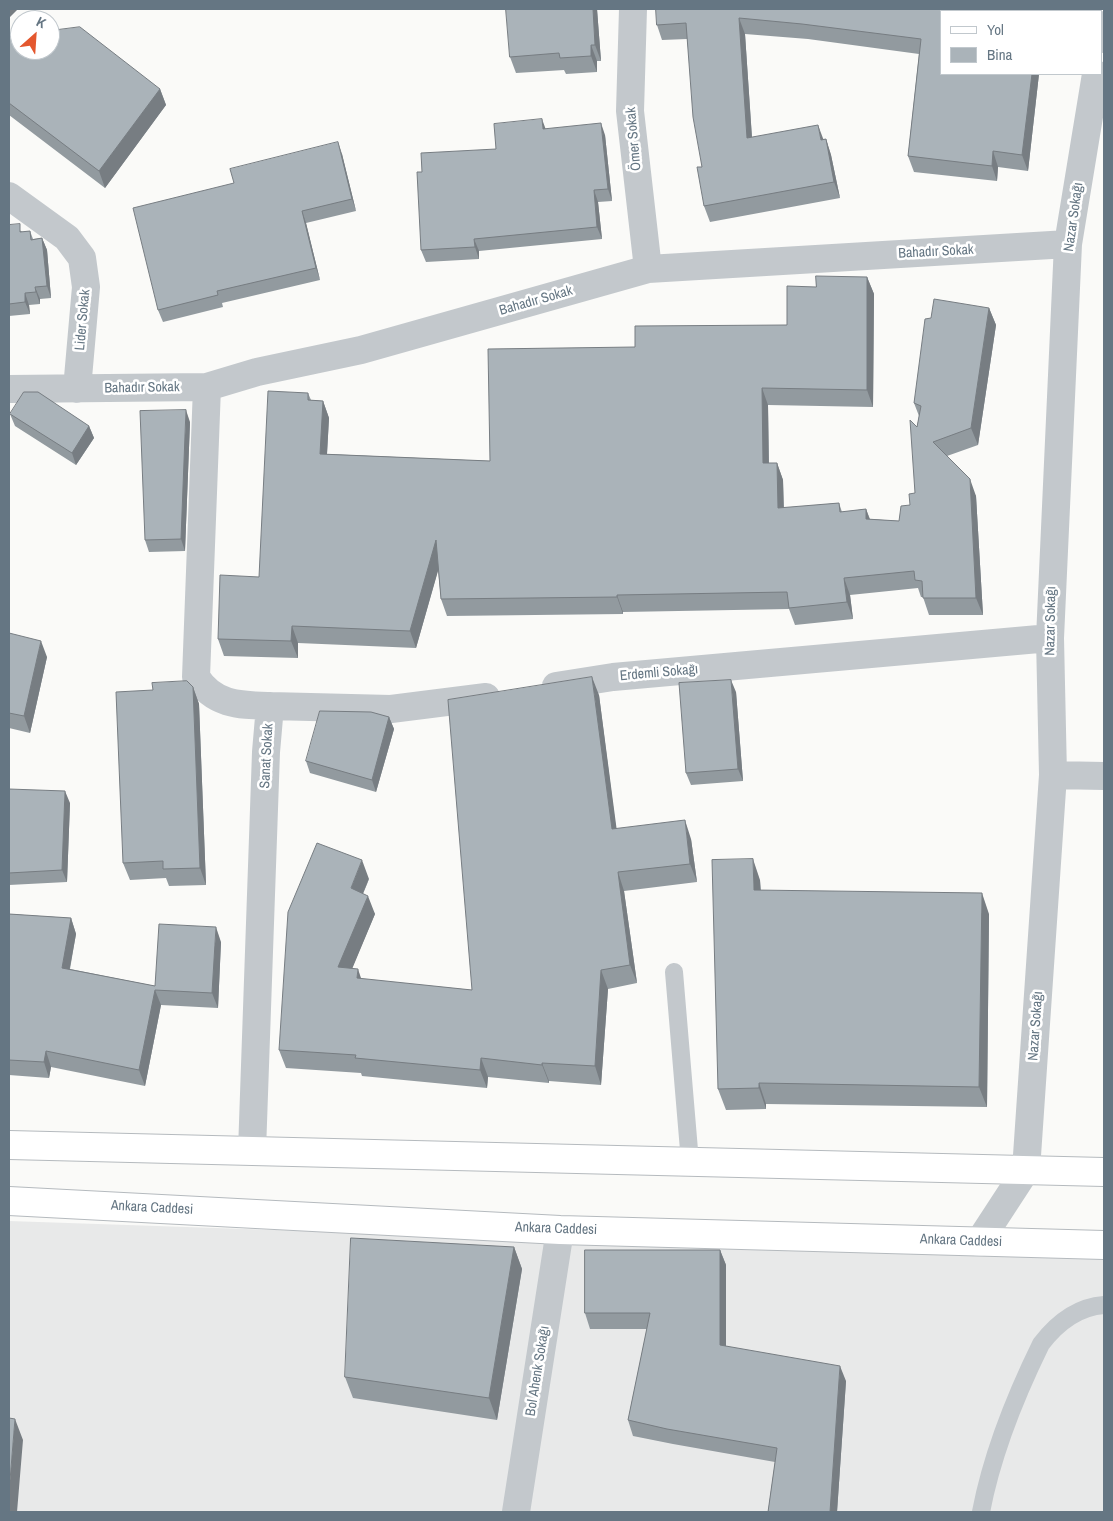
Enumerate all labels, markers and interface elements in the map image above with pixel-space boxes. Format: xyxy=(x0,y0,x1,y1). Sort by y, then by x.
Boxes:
north arrow xyxy=(10,10,60,60)
legend xyxy=(940,10,1103,75)
text: K xyxy=(33,13,49,32)
text: Yol xyxy=(987,19,1004,40)
text: Bina xyxy=(987,44,1012,65)
street label: Ömer Sokak xyxy=(623,106,645,172)
street label: Nazar Sokağı xyxy=(1061,181,1087,253)
street label: Bahadır Sokak xyxy=(898,242,974,262)
street label: Bahadır Sokak xyxy=(497,283,575,319)
street label: Lider Sokak xyxy=(72,289,94,351)
street label: Bahadır Sokak xyxy=(104,379,180,397)
street label: Nazar Sokağı xyxy=(1042,586,1060,656)
street label: Erdemli Sokağı xyxy=(619,661,699,685)
street label: Sanat Sokak xyxy=(257,723,277,789)
street label: Nazar Sokağı xyxy=(1025,991,1047,1061)
street label: Ankara Caddesi xyxy=(110,1197,194,1219)
street label: Ankara Caddesi xyxy=(515,1219,597,1239)
street label: Ankara Caddesi xyxy=(920,1231,1002,1251)
street label: Bol Ahenk Sokağı xyxy=(523,1325,553,1417)

